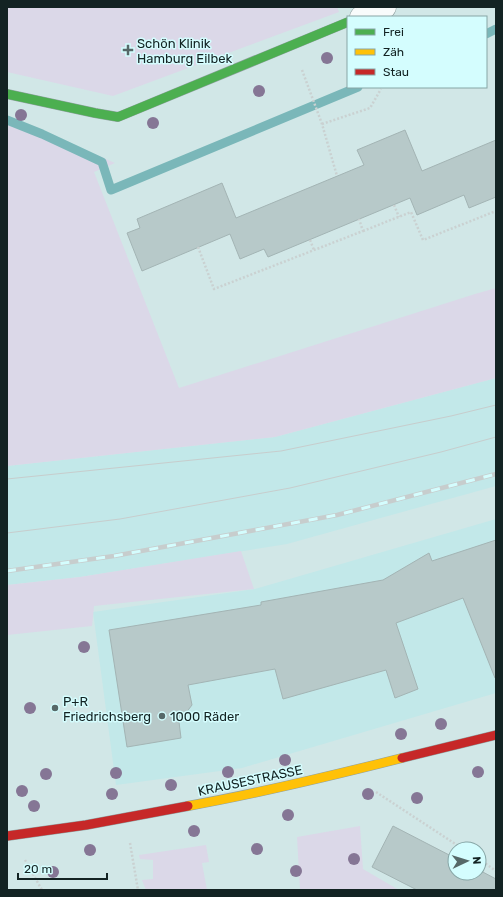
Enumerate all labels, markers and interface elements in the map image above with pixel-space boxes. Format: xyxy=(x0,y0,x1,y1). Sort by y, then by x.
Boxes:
legend xyxy=(347,16,487,88)
text: Frei xyxy=(383,25,404,39)
place label: Schön Klinik Hamburg Eilbek xyxy=(137,36,233,67)
marker: Schön Klinik Hamburg Eilbek xyxy=(122,44,134,56)
text: Zäh xyxy=(383,45,404,59)
text: Stau xyxy=(383,65,409,79)
place label: P+R Friedrichsberg xyxy=(63,694,151,725)
marker: P+R Friedrichsberg xyxy=(50,703,60,713)
place label: 1000 Räder xyxy=(170,709,239,724)
marker: 1000 Räder xyxy=(157,711,167,721)
street label: KRAUSESTRASSE xyxy=(196,762,304,799)
north arrow xyxy=(447,841,487,881)
scale bar xyxy=(18,855,107,881)
text: N xyxy=(470,856,483,865)
text: 20 m xyxy=(24,862,52,876)

